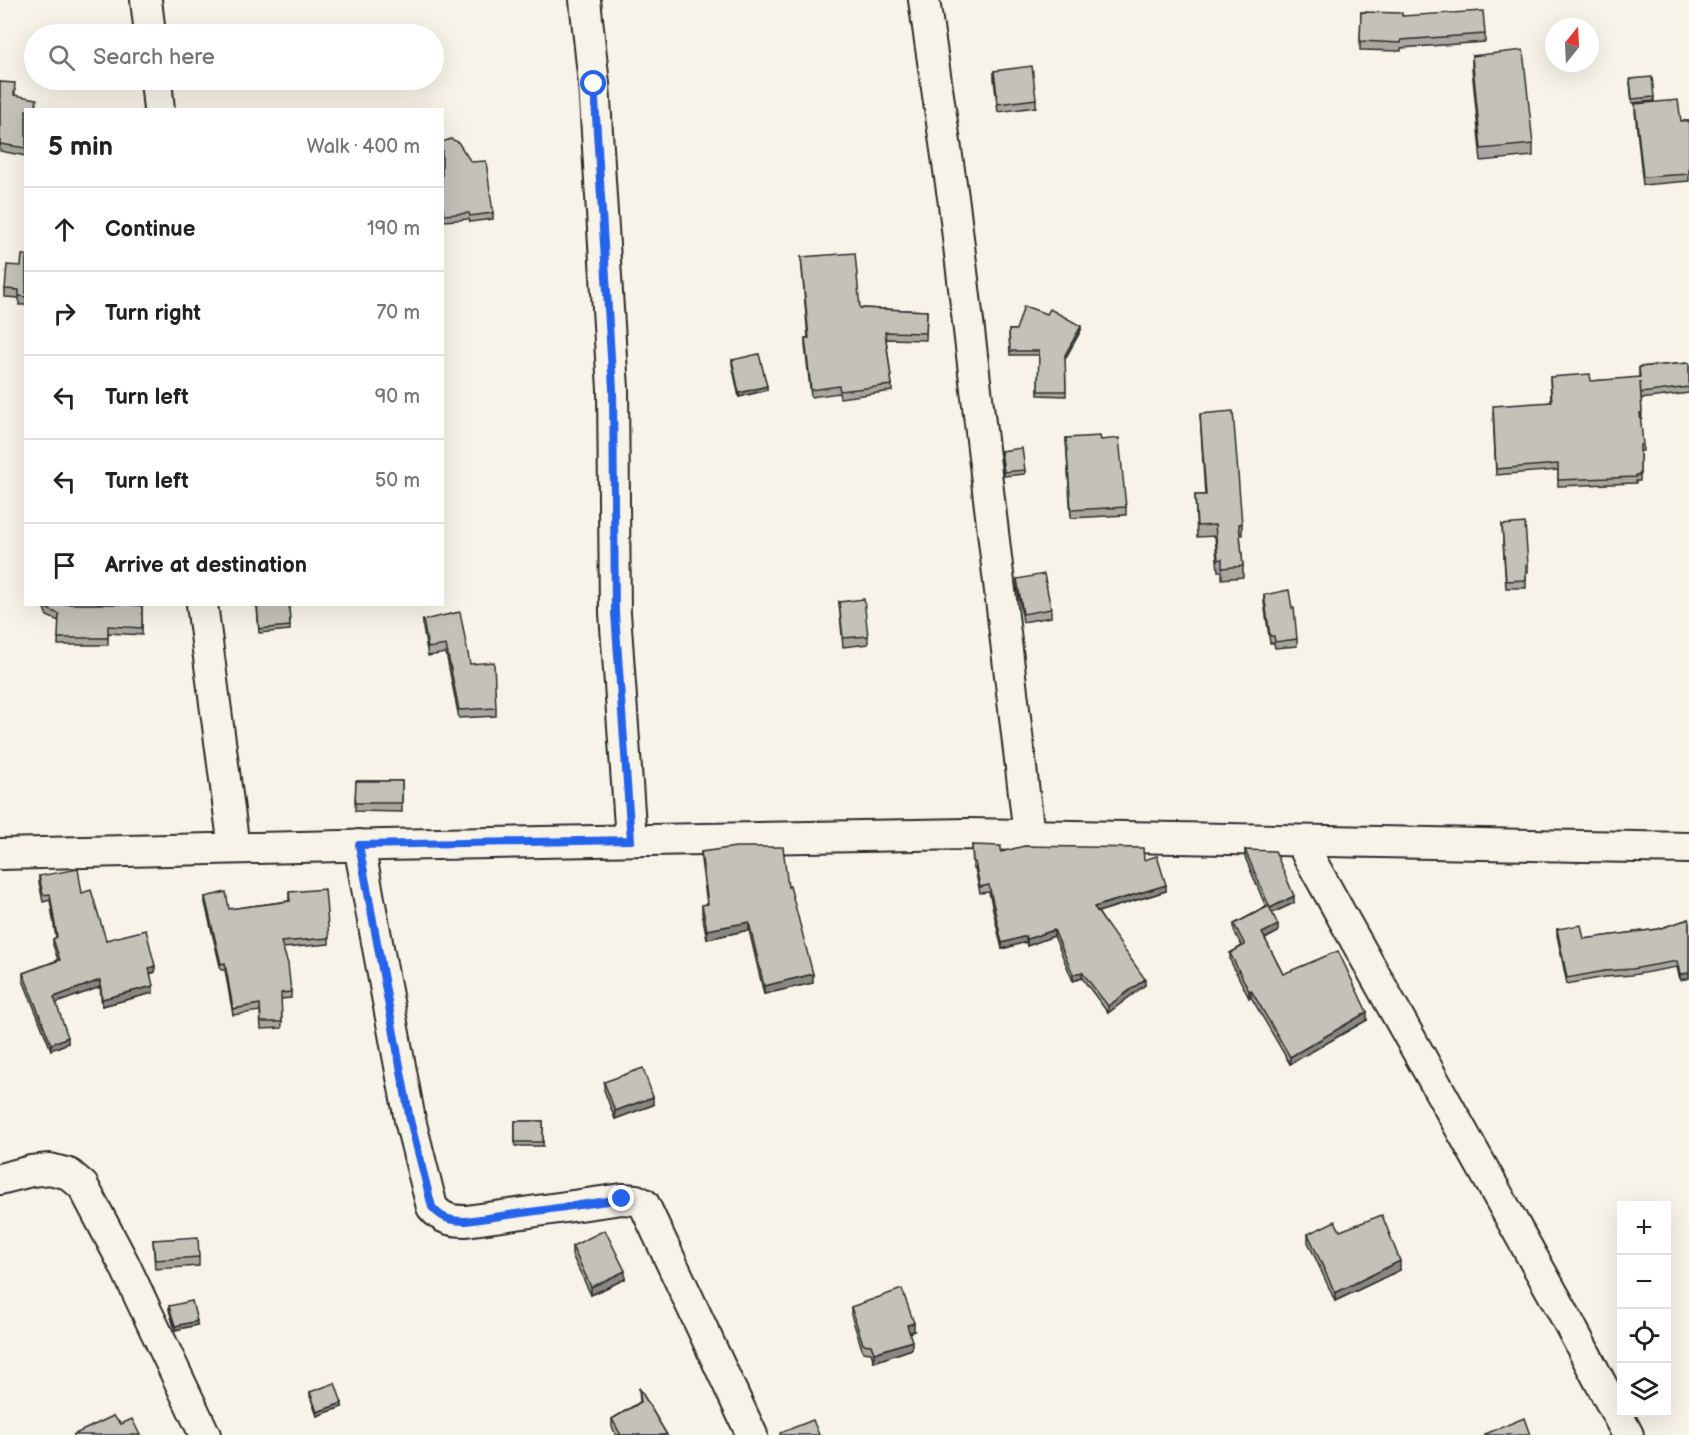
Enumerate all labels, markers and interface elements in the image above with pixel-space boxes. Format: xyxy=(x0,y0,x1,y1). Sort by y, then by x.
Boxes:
north arrow xyxy=(1545,18,1599,72)
search box xyxy=(24,24,444,90)
icon: search xyxy=(45,41,78,74)
text: Search here xyxy=(93,44,215,71)
route start xyxy=(580,70,606,96)
text: 5 min xyxy=(48,132,113,163)
text: Walk · 400 m xyxy=(307,135,420,159)
icon: ahead xyxy=(48,213,81,246)
text: Continue xyxy=(105,216,195,243)
text: 190 m xyxy=(367,217,420,241)
icon: right xyxy=(48,297,81,330)
text: Turn right xyxy=(105,300,201,327)
text: 70 m xyxy=(376,301,420,325)
icon: left xyxy=(48,381,81,414)
text: Turn left xyxy=(105,384,189,411)
text: 90 m xyxy=(375,385,420,409)
icon: left xyxy=(48,465,81,498)
text: Turn left xyxy=(105,468,189,495)
text: 50 m xyxy=(375,469,420,493)
icon: arrive xyxy=(48,549,81,582)
text: Arrive at destination xyxy=(105,552,307,579)
route end xyxy=(608,1185,634,1211)
map controls xyxy=(1617,1201,1671,1417)
button: + xyxy=(1617,1201,1671,1255)
button: − xyxy=(1617,1255,1671,1309)
button: locate xyxy=(1617,1309,1671,1363)
button: layers xyxy=(1617,1363,1671,1417)

